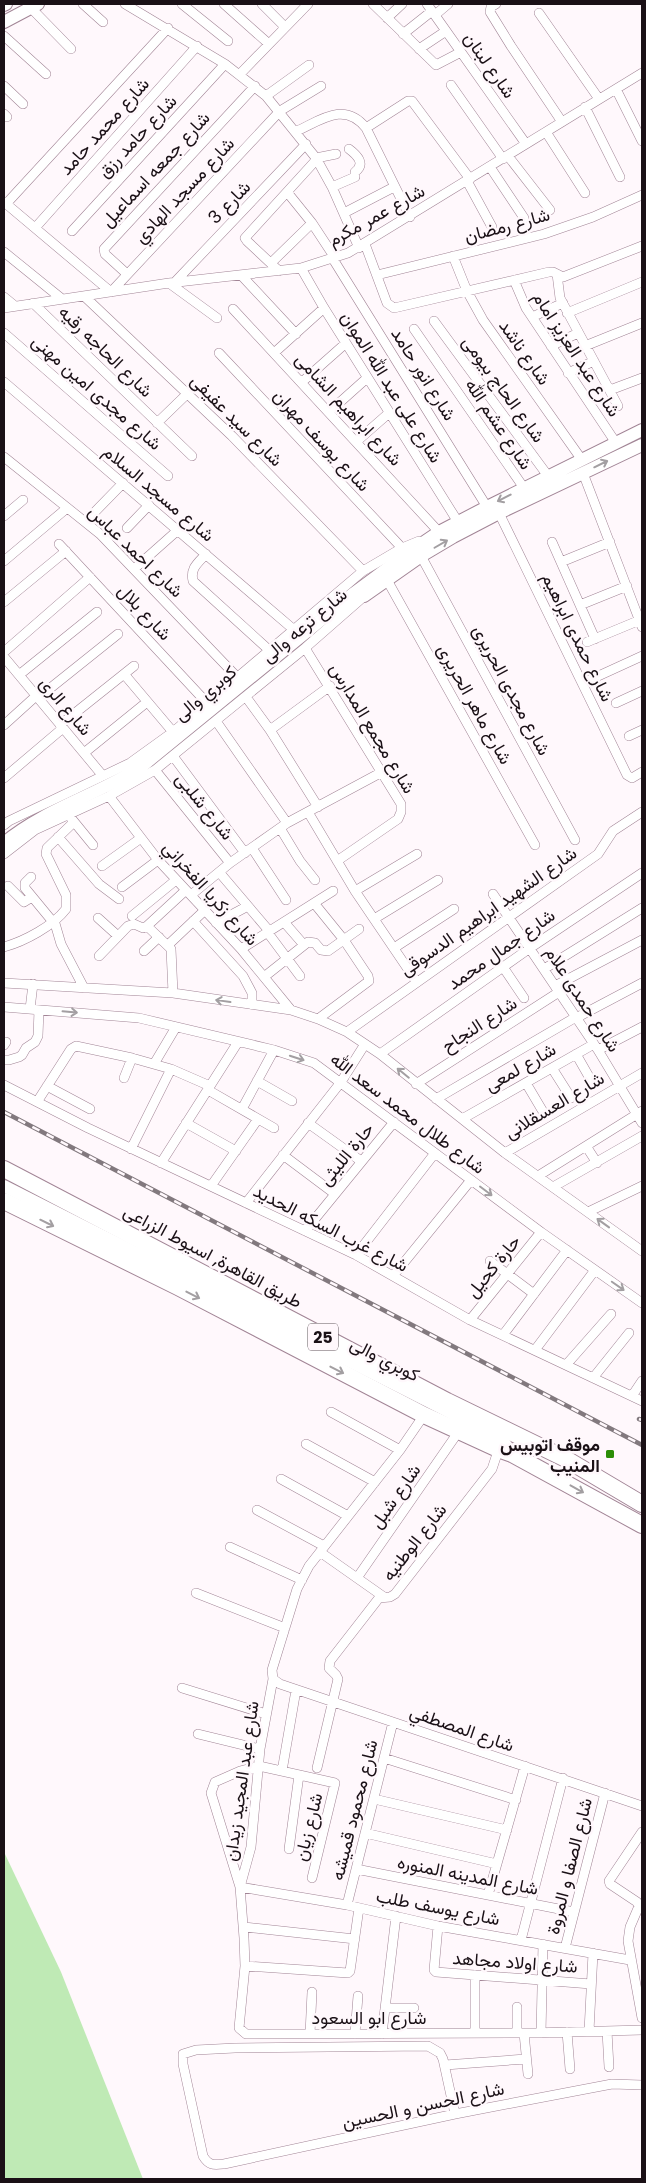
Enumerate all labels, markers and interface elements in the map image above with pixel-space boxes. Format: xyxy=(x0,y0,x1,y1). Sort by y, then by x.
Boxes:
street label: شارع لبنان xyxy=(458,27,522,103)
street label: شارع محمد حامد xyxy=(53,72,155,180)
street label: شارع حامد رزق xyxy=(92,89,182,183)
street label: شارع جمعه اسماعيل xyxy=(95,106,215,232)
street label: شارع مسجد الهادي xyxy=(128,131,242,251)
street label: شارع 3 xyxy=(202,175,256,229)
street label: شارع عمر مكرم xyxy=(323,178,429,252)
street label: شارع رمضان xyxy=(461,202,553,248)
street label: شارع عبد العزيز امام xyxy=(527,286,627,422)
street label: شارع الحاجه رقيه xyxy=(53,299,159,403)
street label: شارع على عبد الله الموان xyxy=(335,307,449,467)
street label: شارع ناشد xyxy=(493,314,557,390)
street label: شارع انور حامد xyxy=(386,323,462,425)
street label: شارع مجدى امين مهنى xyxy=(27,328,167,456)
street label: شارع الحاج بيومى xyxy=(457,330,551,448)
street label: شارع ابراهيم الشامى xyxy=(290,347,408,471)
street label: شارع سيد عفيفى xyxy=(185,368,289,472)
street label: شارع عشم الله xyxy=(459,374,539,474)
street label: شارع يوسف مهران xyxy=(268,383,376,497)
street label: شارع مسجد السلام xyxy=(98,439,220,547)
one-way arrow xyxy=(594,459,609,469)
one-way arrow xyxy=(497,493,512,503)
street label: شارع احمد عباس xyxy=(83,499,189,603)
one-way arrow xyxy=(433,539,447,549)
street label: شارع حمدى ابراهيم xyxy=(536,568,620,706)
street label: شارع بلال xyxy=(112,578,178,646)
street label: شارع ترعه والى xyxy=(256,582,352,668)
street label: شارع مجدى الحريرى xyxy=(467,620,557,760)
street label: شارع ماهر الحريرى xyxy=(432,639,518,769)
street label: شارع مجمع المدارس xyxy=(324,658,422,798)
street label: كوبري والى xyxy=(168,659,244,729)
street label: شارع الرى xyxy=(34,671,98,741)
street label: شارع شلبى xyxy=(170,767,240,845)
street label: شارع زكريا الفخراني xyxy=(155,835,265,953)
street label: شارع الشهيد ابراهيم الدسوقى xyxy=(394,840,582,982)
street label: شارع جمال محمد xyxy=(442,903,560,995)
street label: شارع حمدى علام xyxy=(539,941,627,1057)
street label: شارع النجاح xyxy=(436,990,522,1058)
one-way arrow xyxy=(216,995,232,1005)
one-way arrow xyxy=(61,1008,77,1017)
street label: شارع لمعى xyxy=(480,1037,560,1097)
street label: شارع طلال محمد سعد الله xyxy=(325,1046,491,1180)
one-way arrow xyxy=(289,1053,305,1063)
street label: شارع العسقلانى xyxy=(499,1065,609,1145)
one-way arrow xyxy=(397,1067,410,1078)
street label: حارة الليثى xyxy=(313,1117,379,1191)
street label: شارع غرب السكه الحديد xyxy=(249,1178,413,1278)
one-way arrow xyxy=(479,1186,492,1197)
street label: طريق القاهرة, اسيوط الزراعى xyxy=(119,1198,307,1314)
one-way arrow xyxy=(40,1218,55,1228)
one-way arrow xyxy=(596,1218,610,1228)
street label: حارة كحيل xyxy=(460,1229,526,1303)
one-way arrow xyxy=(611,1281,625,1291)
one-way arrow xyxy=(185,1291,200,1300)
road number: 25 xyxy=(308,1324,338,1350)
street label: كوبري والى xyxy=(345,1331,424,1390)
one-way arrow xyxy=(329,1366,344,1375)
place label: موقف اتوبيس المنيب xyxy=(500,1432,600,1478)
marker: موقف اتوبيس المنيب xyxy=(604,1448,616,1460)
street label: شارع شبل xyxy=(364,1459,426,1533)
one-way arrow xyxy=(569,1484,583,1494)
street label: شارع الوطنيه xyxy=(376,1498,452,1586)
street label: شارع المصطفي xyxy=(405,1698,518,1760)
street label: شارع عبد المجيد زيدان xyxy=(217,1699,265,1863)
street label: شارع محمود قميشه xyxy=(324,1737,384,1883)
street label: شارع زيان xyxy=(287,1790,329,1864)
street label: شارع الصفا و المروة xyxy=(540,1795,598,1937)
street label: شارع المدينه المنوره xyxy=(395,1849,541,1901)
street label: شارع يوسف طلب xyxy=(374,1883,502,1931)
street label: شارع اولاد مجاهد xyxy=(452,1945,578,1979)
street label: شارع ابو السعود xyxy=(312,2005,426,2030)
street label: شارع الحسن و الحسين xyxy=(340,2076,506,2134)

